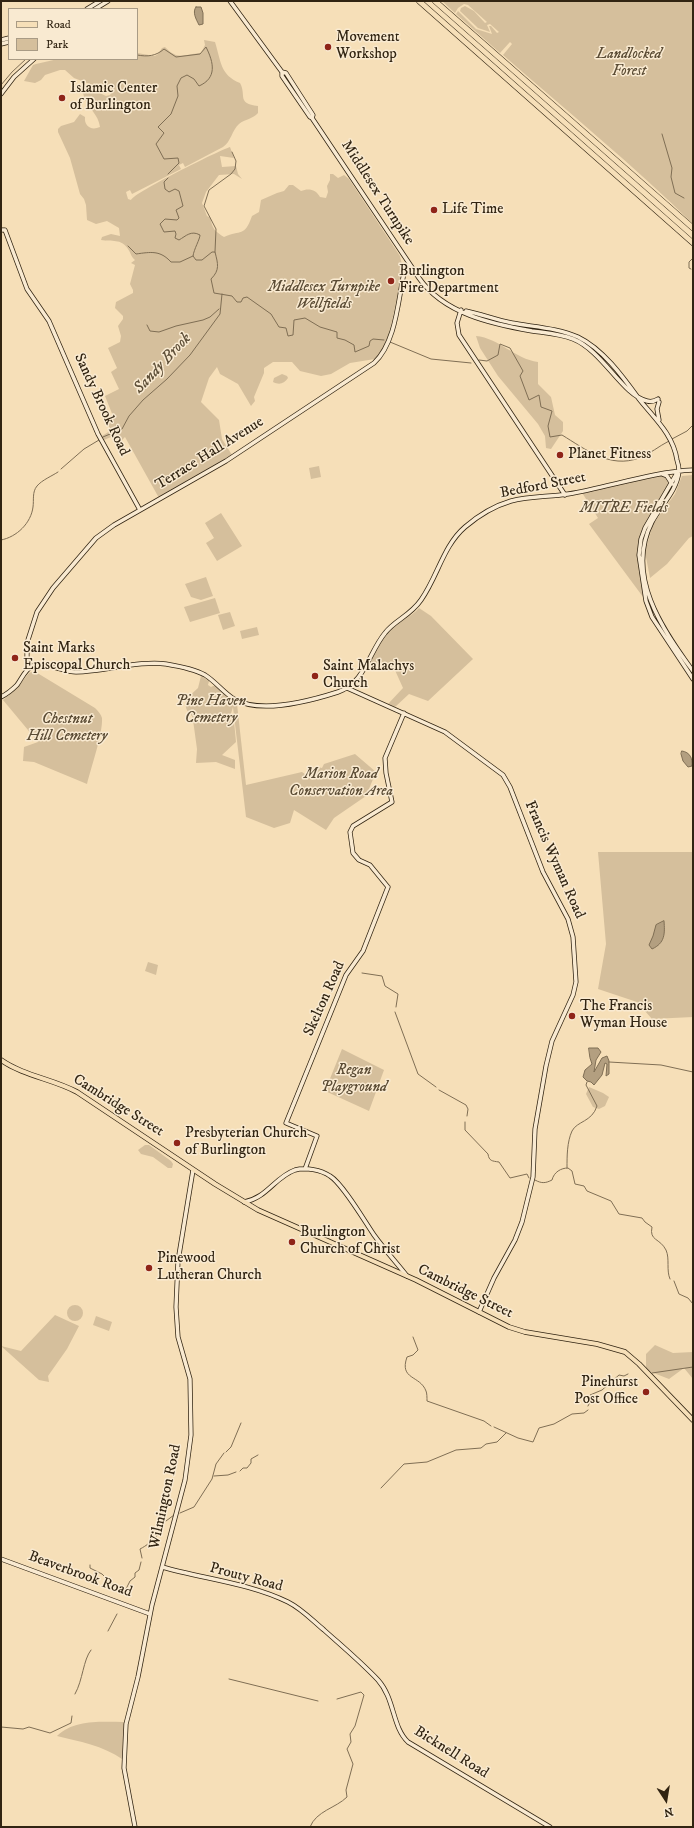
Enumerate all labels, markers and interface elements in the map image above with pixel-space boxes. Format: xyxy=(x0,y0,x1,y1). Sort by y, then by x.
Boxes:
legend xyxy=(8,8,138,60)
text: Road xyxy=(46,17,71,32)
place label: Movement Workshop xyxy=(336,29,400,64)
text: Park xyxy=(46,37,68,52)
marker: Movement Workshop xyxy=(323,42,333,52)
park label: Landlocked Forest xyxy=(596,46,662,81)
place label: Islamic Center of Burlington xyxy=(70,80,157,115)
marker: Islamic Center of Burlington xyxy=(57,93,67,103)
street label: Middlesex Turnpike xyxy=(337,137,417,249)
place label: Life Time xyxy=(442,201,503,219)
marker: Life Time xyxy=(429,205,439,215)
place label: Burlington Fire Department xyxy=(399,263,499,298)
marker: Burlington Fire Department xyxy=(386,276,396,286)
park label: Middlesex Turnpike Wellfields xyxy=(268,279,380,314)
water label: Sandy Brook xyxy=(130,330,196,398)
street label: Sandy Brook Road xyxy=(69,351,133,459)
street label: Terrace Hall Avenue xyxy=(153,414,267,494)
place label: Planet Fitness xyxy=(568,446,651,464)
marker: Planet Fitness xyxy=(555,450,565,460)
street label: Bedford Street xyxy=(499,469,587,503)
park label: MITRE Fields xyxy=(580,500,668,518)
place label: Saint Marks Episcopal Church xyxy=(23,640,130,675)
marker: Saint Marks Episcopal Church xyxy=(10,653,20,663)
place label: Saint Malachys Church xyxy=(323,658,414,693)
marker: Saint Malachys Church xyxy=(310,671,320,681)
park label: Pine Haven Cemetery xyxy=(176,693,246,728)
park label: Chestnut Hill Cemetery xyxy=(27,711,107,746)
park label: Marion Road Conservation Area xyxy=(289,766,393,801)
street label: Francis Wyman Road xyxy=(520,798,588,922)
street label: Skelton Road xyxy=(301,959,349,1039)
place label: The Francis Wyman House xyxy=(580,998,667,1033)
marker: The Francis Wyman House xyxy=(567,1011,577,1021)
park label: Regan Playground xyxy=(321,1062,387,1097)
street label: Cambridge Street xyxy=(69,1071,167,1141)
place label: Presbyterian Church of Burlington xyxy=(185,1125,307,1160)
marker: Presbyterian Church of Burlington xyxy=(172,1138,182,1148)
place label: Burlington Church of Christ xyxy=(300,1224,400,1259)
marker: Burlington Church of Christ xyxy=(287,1237,297,1247)
place label: Pinewood Lutheran Church xyxy=(157,1250,262,1285)
street label: Cambridge Street xyxy=(414,1261,516,1323)
marker: Pinewood Lutheran Church xyxy=(144,1263,154,1273)
place label: Pinehurst Post Office xyxy=(574,1374,638,1409)
marker: Pinehurst Post Office xyxy=(641,1387,651,1397)
street label: Wilmington Road xyxy=(146,1443,186,1551)
street label: Beaverbrook Road xyxy=(26,1548,134,1602)
street label: Prouty Road xyxy=(207,1560,285,1596)
street label: Bicknell Road xyxy=(410,1723,492,1783)
north arrow xyxy=(646,1780,686,1820)
text: N xyxy=(663,1804,674,1820)

